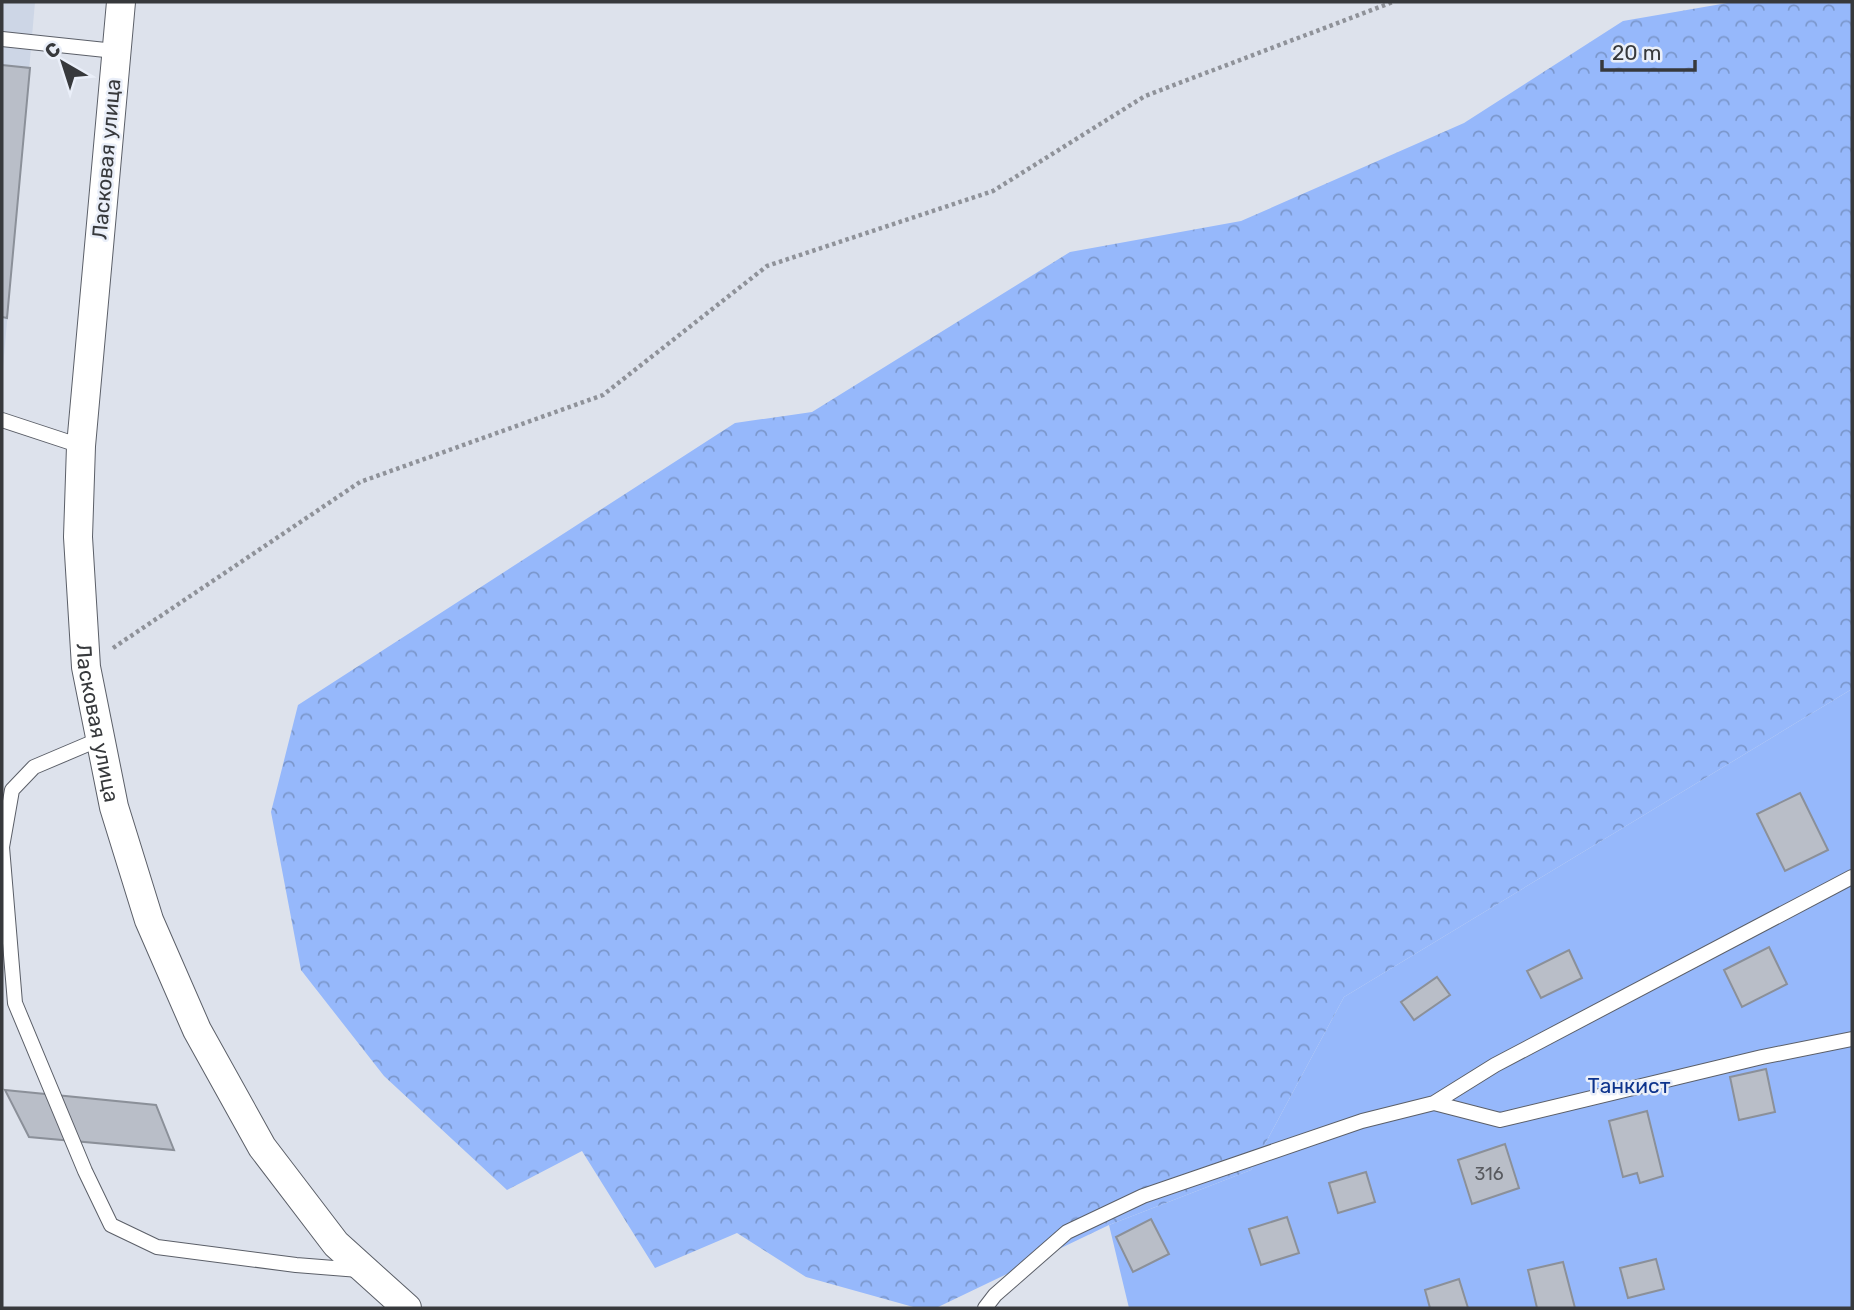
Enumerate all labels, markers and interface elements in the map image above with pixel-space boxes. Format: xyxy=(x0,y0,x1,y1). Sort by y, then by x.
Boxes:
north arrow xyxy=(28,28,98,98)
scale bar xyxy=(1602,28,1695,72)
text: С xyxy=(40,37,65,63)
text: 20 m xyxy=(1612,40,1661,65)
street label: Ласковая улица xyxy=(87,78,125,240)
street label: Ласковая улица xyxy=(72,643,125,804)
park label: Танкист xyxy=(1588,1073,1671,1098)
house number: 316 xyxy=(1474,1163,1504,1185)

